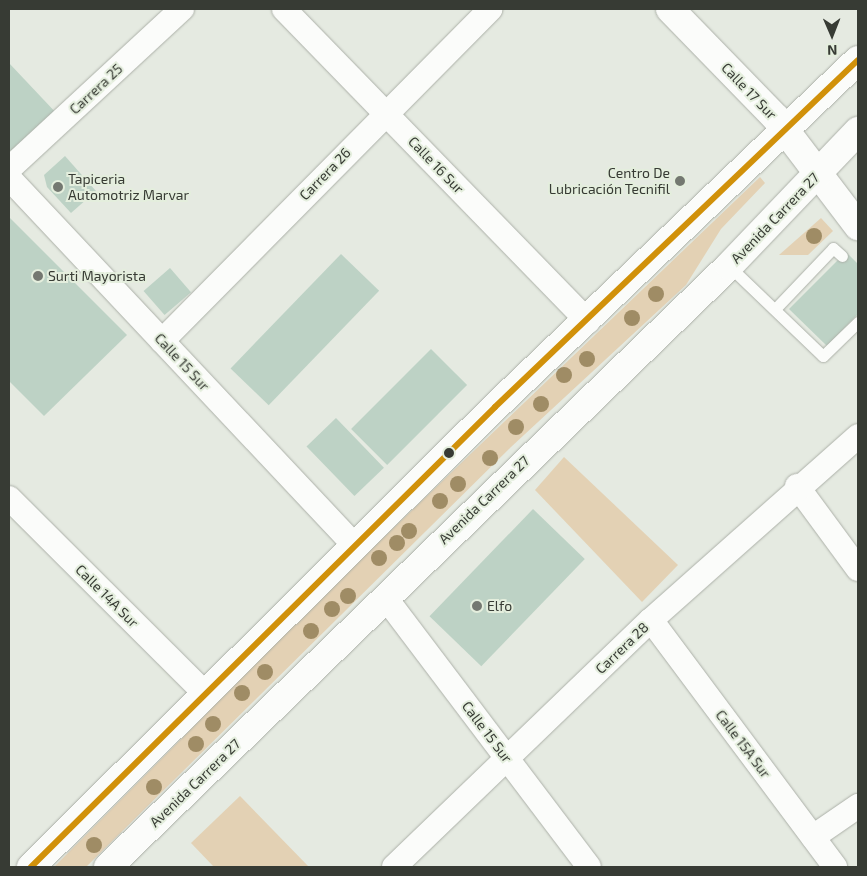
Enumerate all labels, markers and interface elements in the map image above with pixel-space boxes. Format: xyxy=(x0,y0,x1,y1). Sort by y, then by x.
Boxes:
north arrow xyxy=(807,10,857,60)
text: N xyxy=(827,42,837,59)
street label: Calle 17 Sur xyxy=(718,59,780,123)
street label: Carrera 25 xyxy=(66,60,126,118)
street label: Calle 16 Sur xyxy=(405,133,467,197)
street label: Carrera 26 xyxy=(296,144,354,204)
place label: Centro De Lubricación Tecnifil xyxy=(549,165,670,198)
street label: Avenida Carrera 27 xyxy=(727,169,823,267)
place label: Tapiceria Automotriz Marvar xyxy=(68,171,189,203)
marker: Centro De Lubricación Tecnifil xyxy=(674,175,686,187)
marker: Tapiceria Automotriz Marvar xyxy=(52,181,64,193)
place label: Surti Mayorista xyxy=(48,268,146,284)
marker: Surti Mayorista xyxy=(32,270,44,282)
street label: Calle 15 Sur xyxy=(151,330,213,394)
unlabelled marker xyxy=(444,448,454,458)
street label: Avenida Carrera 27 xyxy=(435,452,533,548)
street label: Calle 14A Sur xyxy=(72,561,142,631)
place label: Elfo xyxy=(487,598,512,614)
marker: Elfo xyxy=(471,600,483,612)
street label: Carrera 28 xyxy=(592,619,652,677)
street label: Calle 15 Sur xyxy=(459,698,515,766)
street label: Calle 15A Sur xyxy=(712,707,774,781)
street label: Avenida Carrera 27 xyxy=(146,735,244,831)

